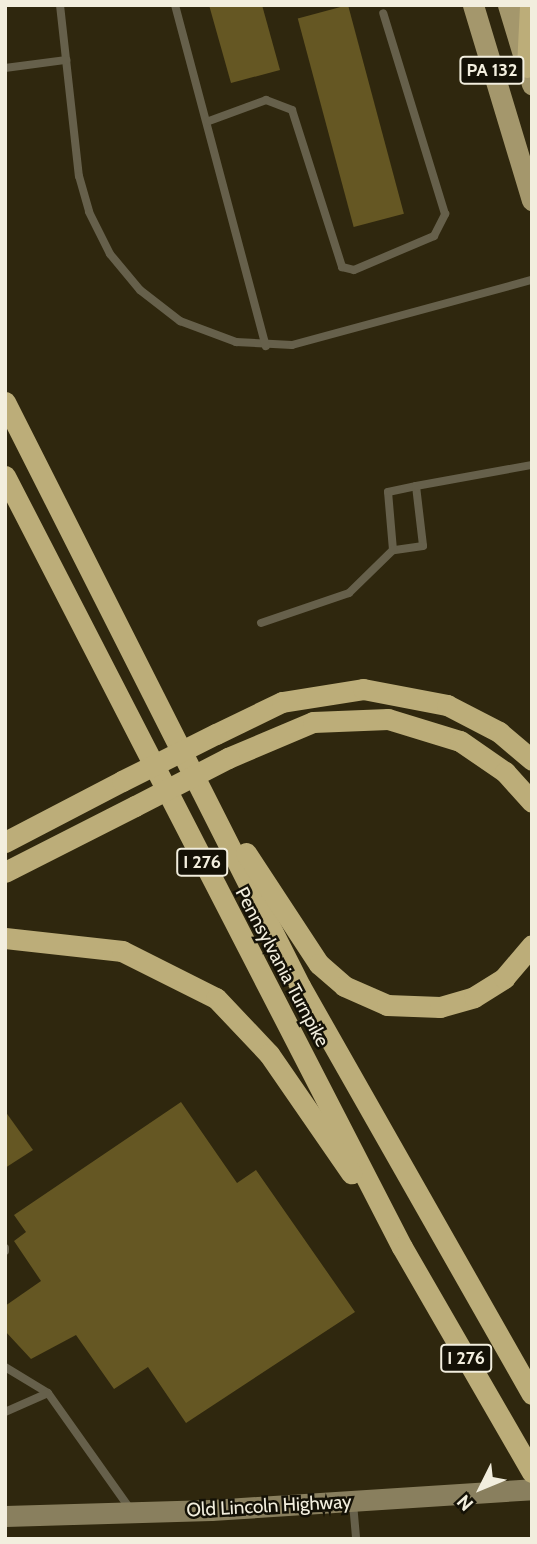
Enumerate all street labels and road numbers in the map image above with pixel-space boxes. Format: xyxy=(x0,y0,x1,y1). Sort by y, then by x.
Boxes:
road number: PA 132 xyxy=(459,56,525,84)
road number: I 276 xyxy=(176,848,228,876)
street label: Pennsylvania Turnpike xyxy=(230,883,334,1051)
road number: I 276 xyxy=(440,1344,492,1372)
street label: Old Lincoln Highway xyxy=(186,1490,352,1522)

